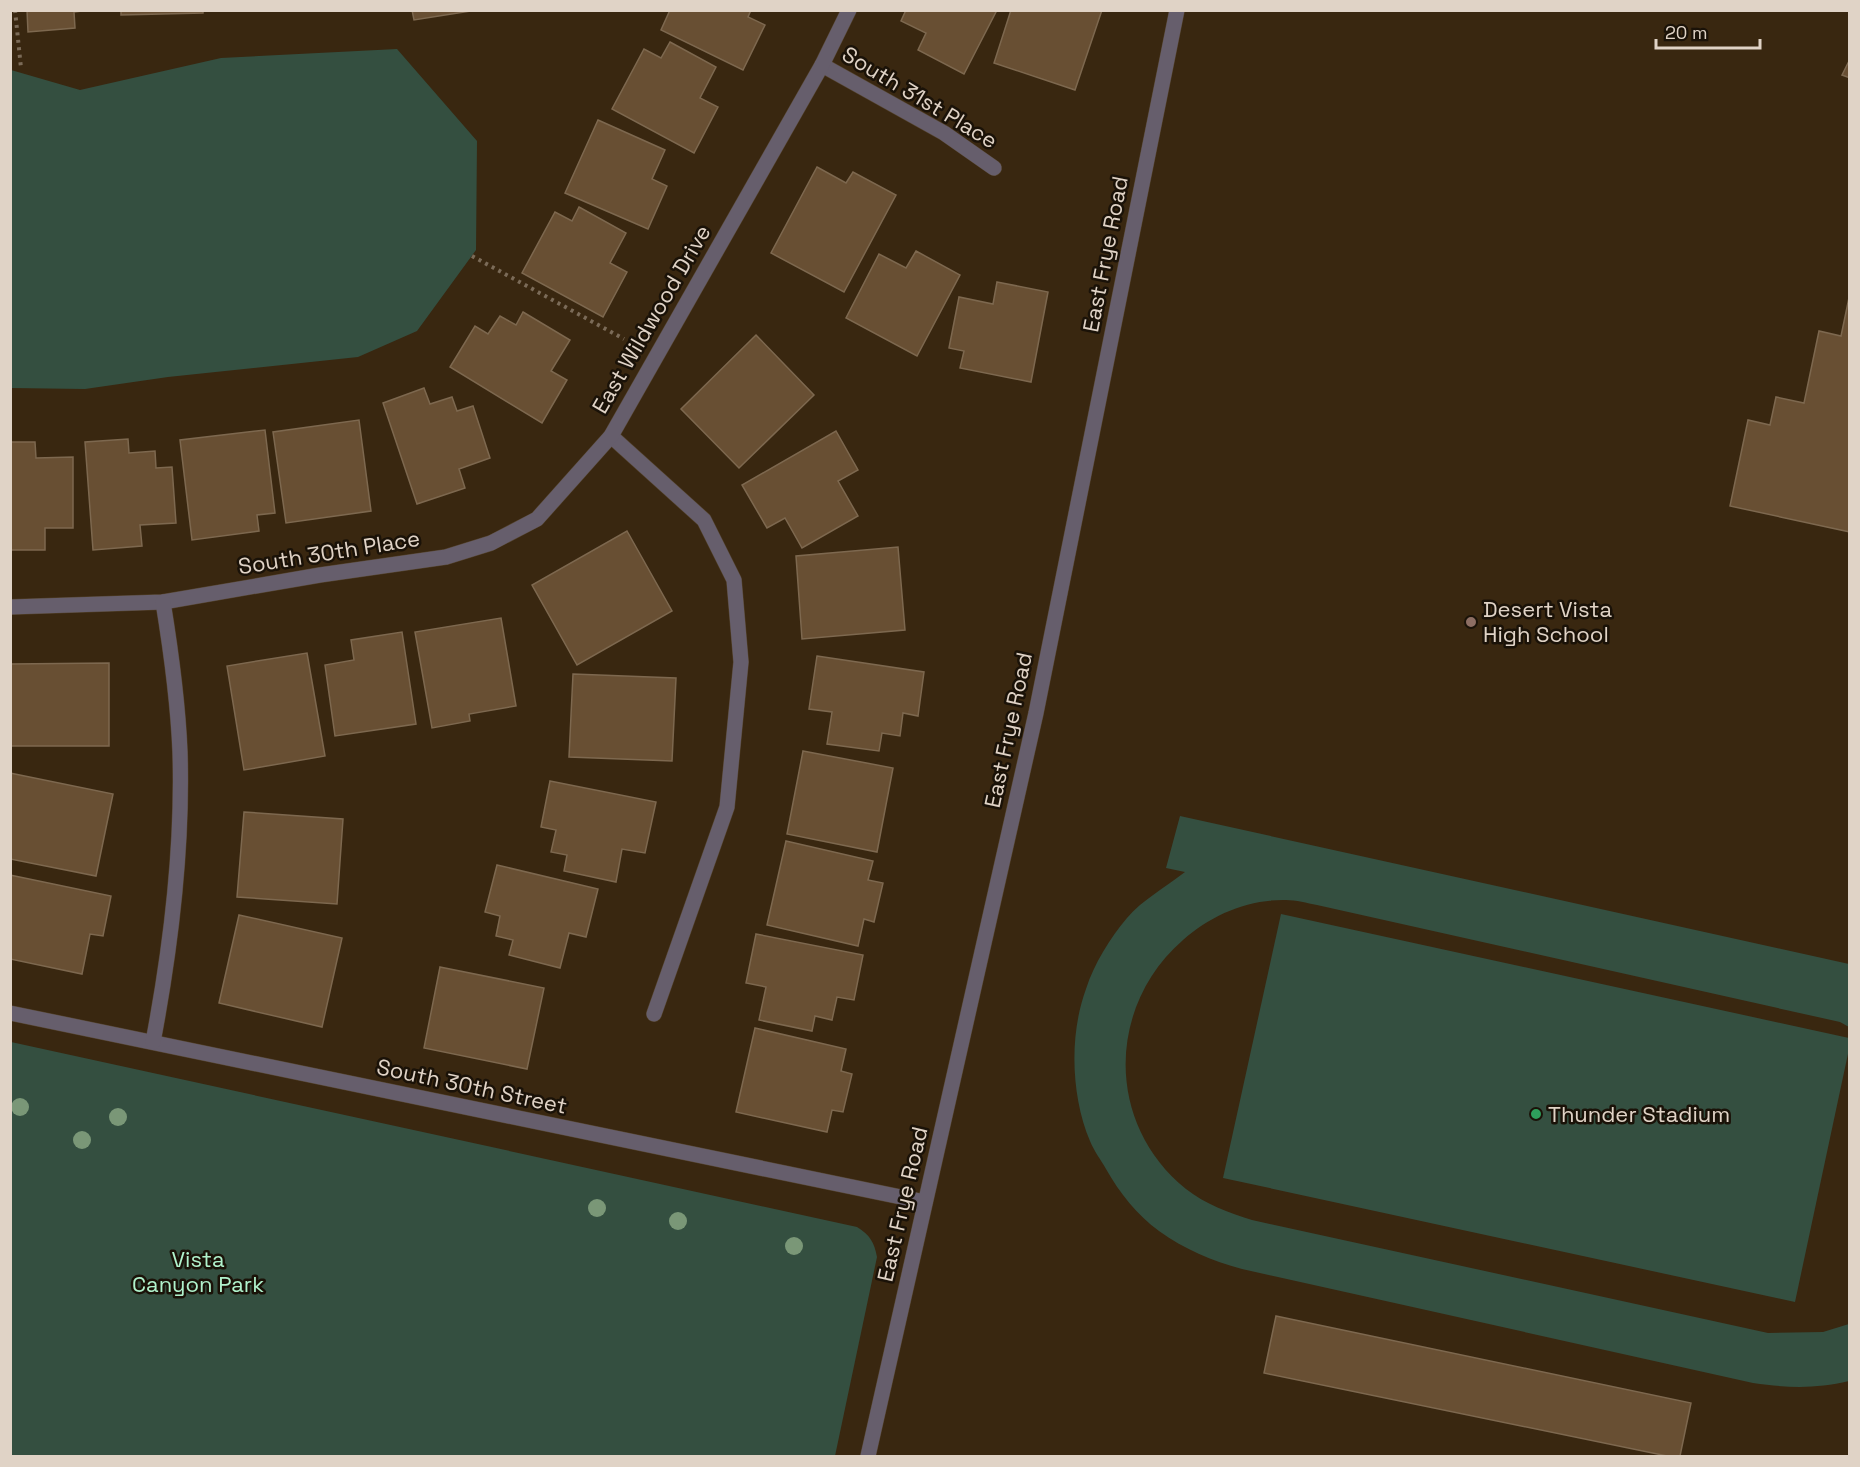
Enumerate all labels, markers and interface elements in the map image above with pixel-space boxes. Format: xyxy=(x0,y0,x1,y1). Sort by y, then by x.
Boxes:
scale bar xyxy=(1656,12,1760,50)
text: 20 m xyxy=(1665,21,1708,44)
street label: South 31st Place xyxy=(837,40,1003,154)
street label: East Frye Road xyxy=(1076,174,1134,334)
street label: East Wildwood Drive xyxy=(586,220,716,418)
street label: South 30th Place xyxy=(236,524,422,580)
place label: Desert Vista High School xyxy=(1483,595,1612,648)
marker: Desert Vista High School xyxy=(1464,615,1478,629)
street label: East Frye Road xyxy=(978,650,1038,810)
street label: South 30th Street xyxy=(374,1052,570,1120)
place label: Thunder Stadium xyxy=(1548,1100,1730,1128)
marker: Thunder Stadium xyxy=(1529,1107,1543,1121)
street label: East Frye Road xyxy=(871,1124,933,1284)
park label: Vista Canyon Park xyxy=(132,1245,264,1298)

